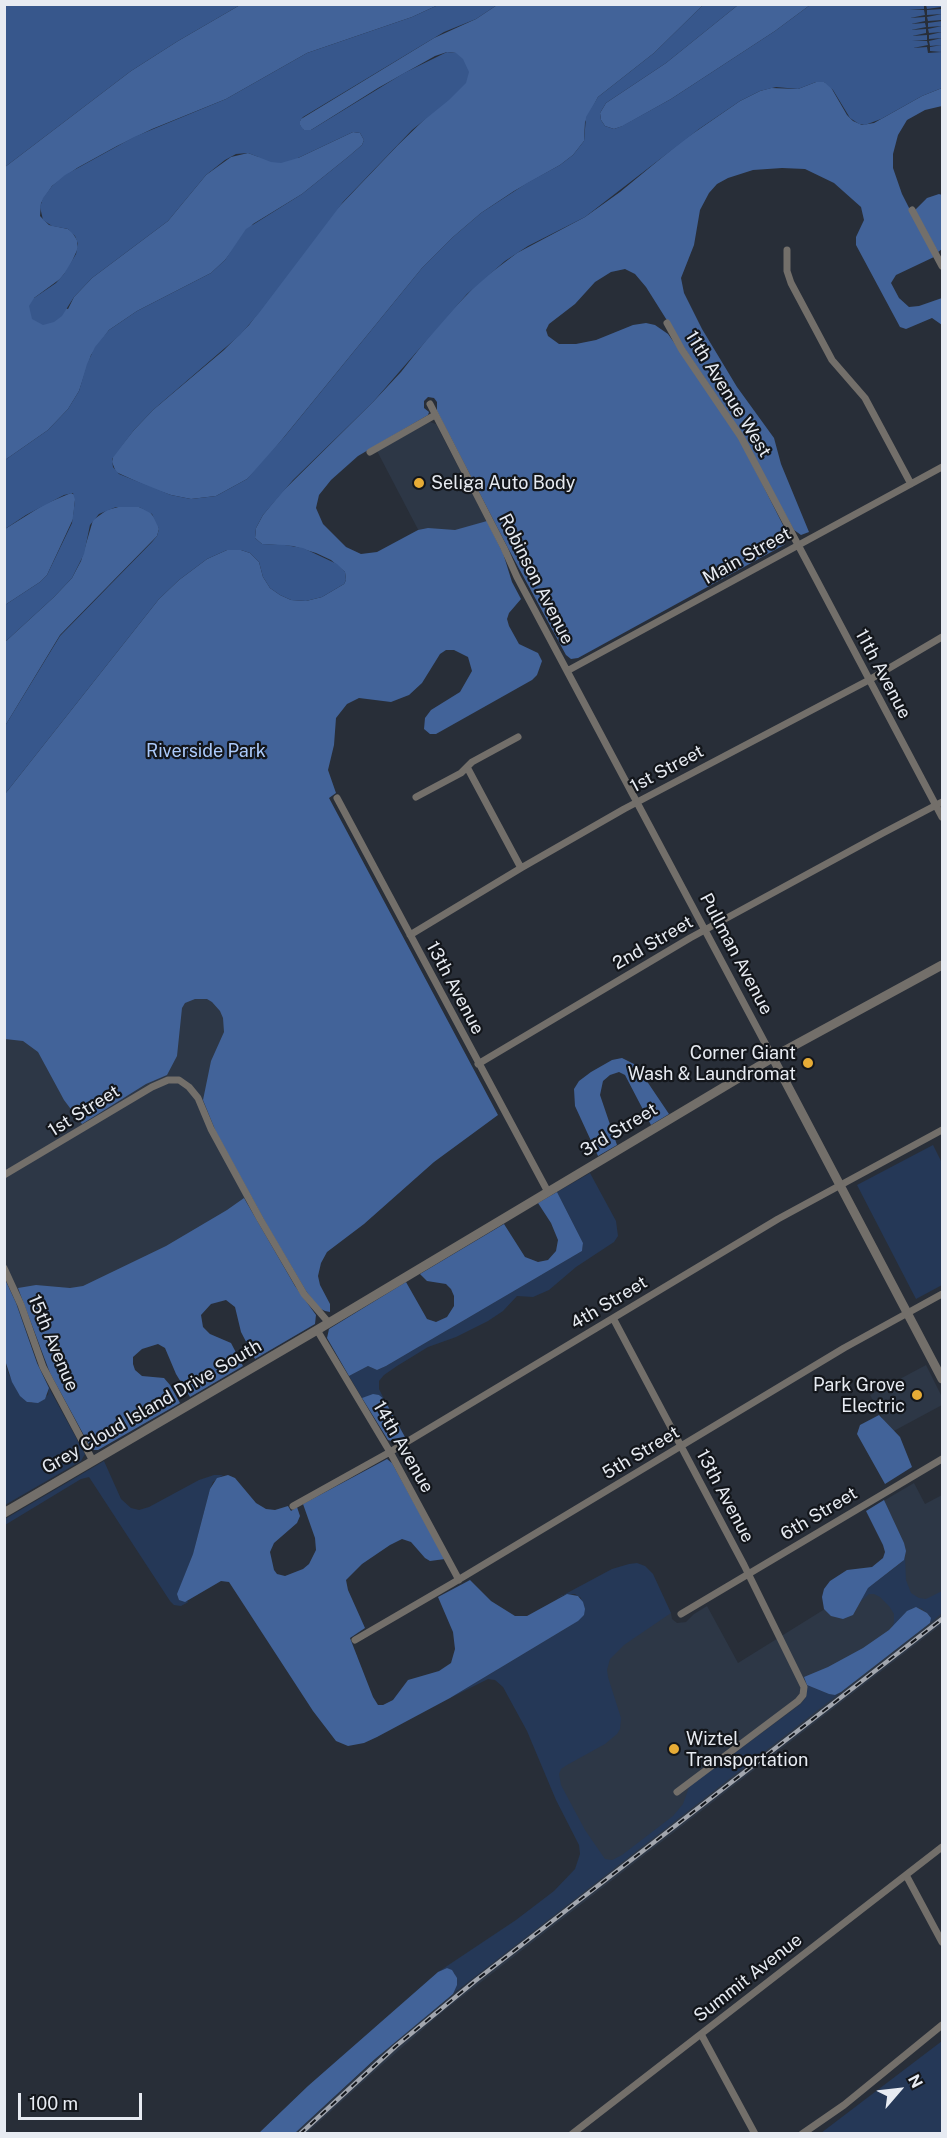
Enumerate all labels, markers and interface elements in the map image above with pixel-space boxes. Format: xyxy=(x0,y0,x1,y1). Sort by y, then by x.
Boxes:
street label: 11th Avenue West xyxy=(680,327,776,461)
place label: Seliga Auto Body xyxy=(431,472,575,494)
marker: Seliga Auto Body xyxy=(412,476,426,490)
street label: Robinson Avenue xyxy=(494,510,578,648)
street label: Main Street xyxy=(699,523,795,589)
street label: 11th Avenue xyxy=(850,626,916,722)
park label: Riverside Park xyxy=(146,740,266,762)
street label: 1st Street xyxy=(627,741,707,797)
street label: Pullman Avenue xyxy=(695,890,777,1018)
street label: 2nd Street xyxy=(609,911,697,975)
street label: 13th Avenue xyxy=(421,938,489,1038)
place label: Corner Giant Wash & Laundromat xyxy=(628,1042,796,1084)
marker: Corner Giant Wash & Laundromat xyxy=(801,1056,815,1070)
street label: 1st Street xyxy=(44,1081,124,1141)
street label: 3rd Street xyxy=(577,1099,661,1161)
street label: 4th Street xyxy=(567,1272,651,1334)
street label: 15th Avenue xyxy=(23,1292,83,1394)
street label: Grey Cloud Island Drive South xyxy=(38,1335,266,1479)
place label: Park Grove Electric xyxy=(813,1374,905,1416)
marker: Park Grove Electric xyxy=(910,1388,924,1402)
street label: 14th Avenue xyxy=(368,1397,438,1497)
street label: 5th Street xyxy=(599,1422,683,1484)
street label: 13th Avenue xyxy=(691,1446,759,1546)
street label: 6th Street xyxy=(777,1483,861,1545)
place label: Wiztel Transportation xyxy=(686,1728,808,1770)
marker: Wiztel Transportation xyxy=(667,1742,681,1756)
street label: Summit Avenue xyxy=(690,1929,806,2027)
north arrow xyxy=(869,2060,929,2120)
text: N xyxy=(904,2071,927,2091)
scale bar xyxy=(21,2081,146,2119)
text: 100 m xyxy=(29,2093,78,2114)

